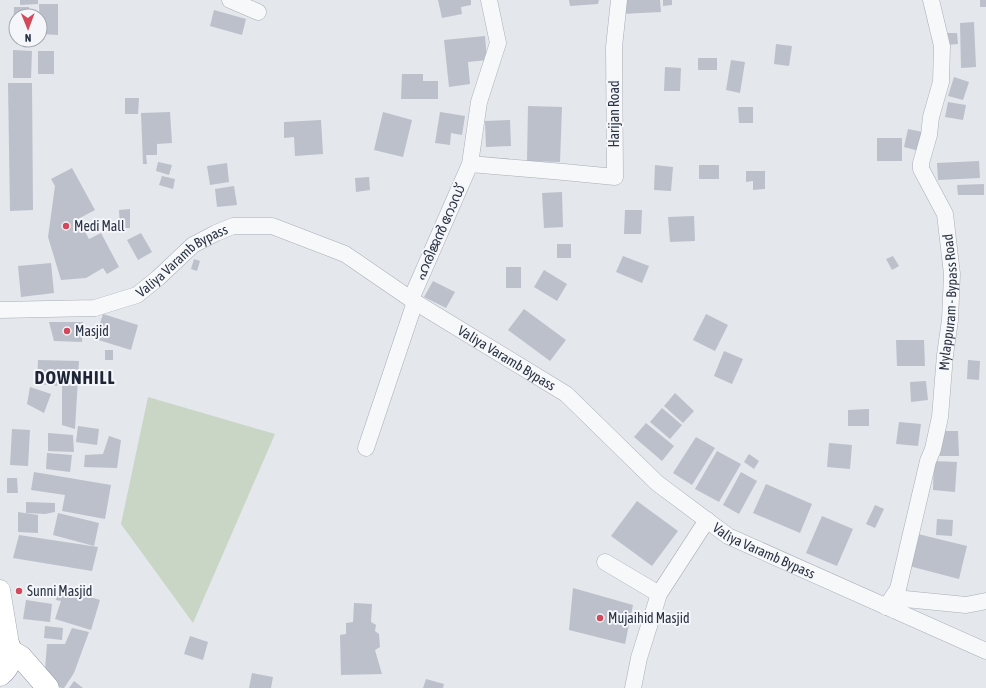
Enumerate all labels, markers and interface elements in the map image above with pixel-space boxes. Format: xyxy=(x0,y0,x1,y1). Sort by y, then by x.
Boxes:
north arrow xyxy=(8,8,48,48)
text: N xyxy=(25,32,32,44)
street label: Harijan Road xyxy=(606,80,622,148)
street label: ഹരിജൻ റോഡ് xyxy=(412,181,468,282)
place label: Medi Mall xyxy=(74,218,125,234)
marker: Medi Mall xyxy=(61,221,71,231)
street label: Valiya Varamb Bypass xyxy=(133,221,230,300)
street label: Mylappuram - Bypass Road xyxy=(936,233,960,371)
street label: Valiya Varamb Bypass xyxy=(455,322,559,394)
place label: Masjid xyxy=(75,323,109,339)
marker: Masjid xyxy=(62,326,72,336)
district label: DOWNHILL xyxy=(34,367,116,388)
street label: Valiya Varamb Bypass xyxy=(710,519,818,582)
place label: Sunni Masjid xyxy=(27,583,92,599)
marker: Sunni Masjid xyxy=(14,586,24,596)
place label: Mujaihid Masjid xyxy=(608,610,690,626)
marker: Mujaihid Masjid xyxy=(595,613,605,623)

